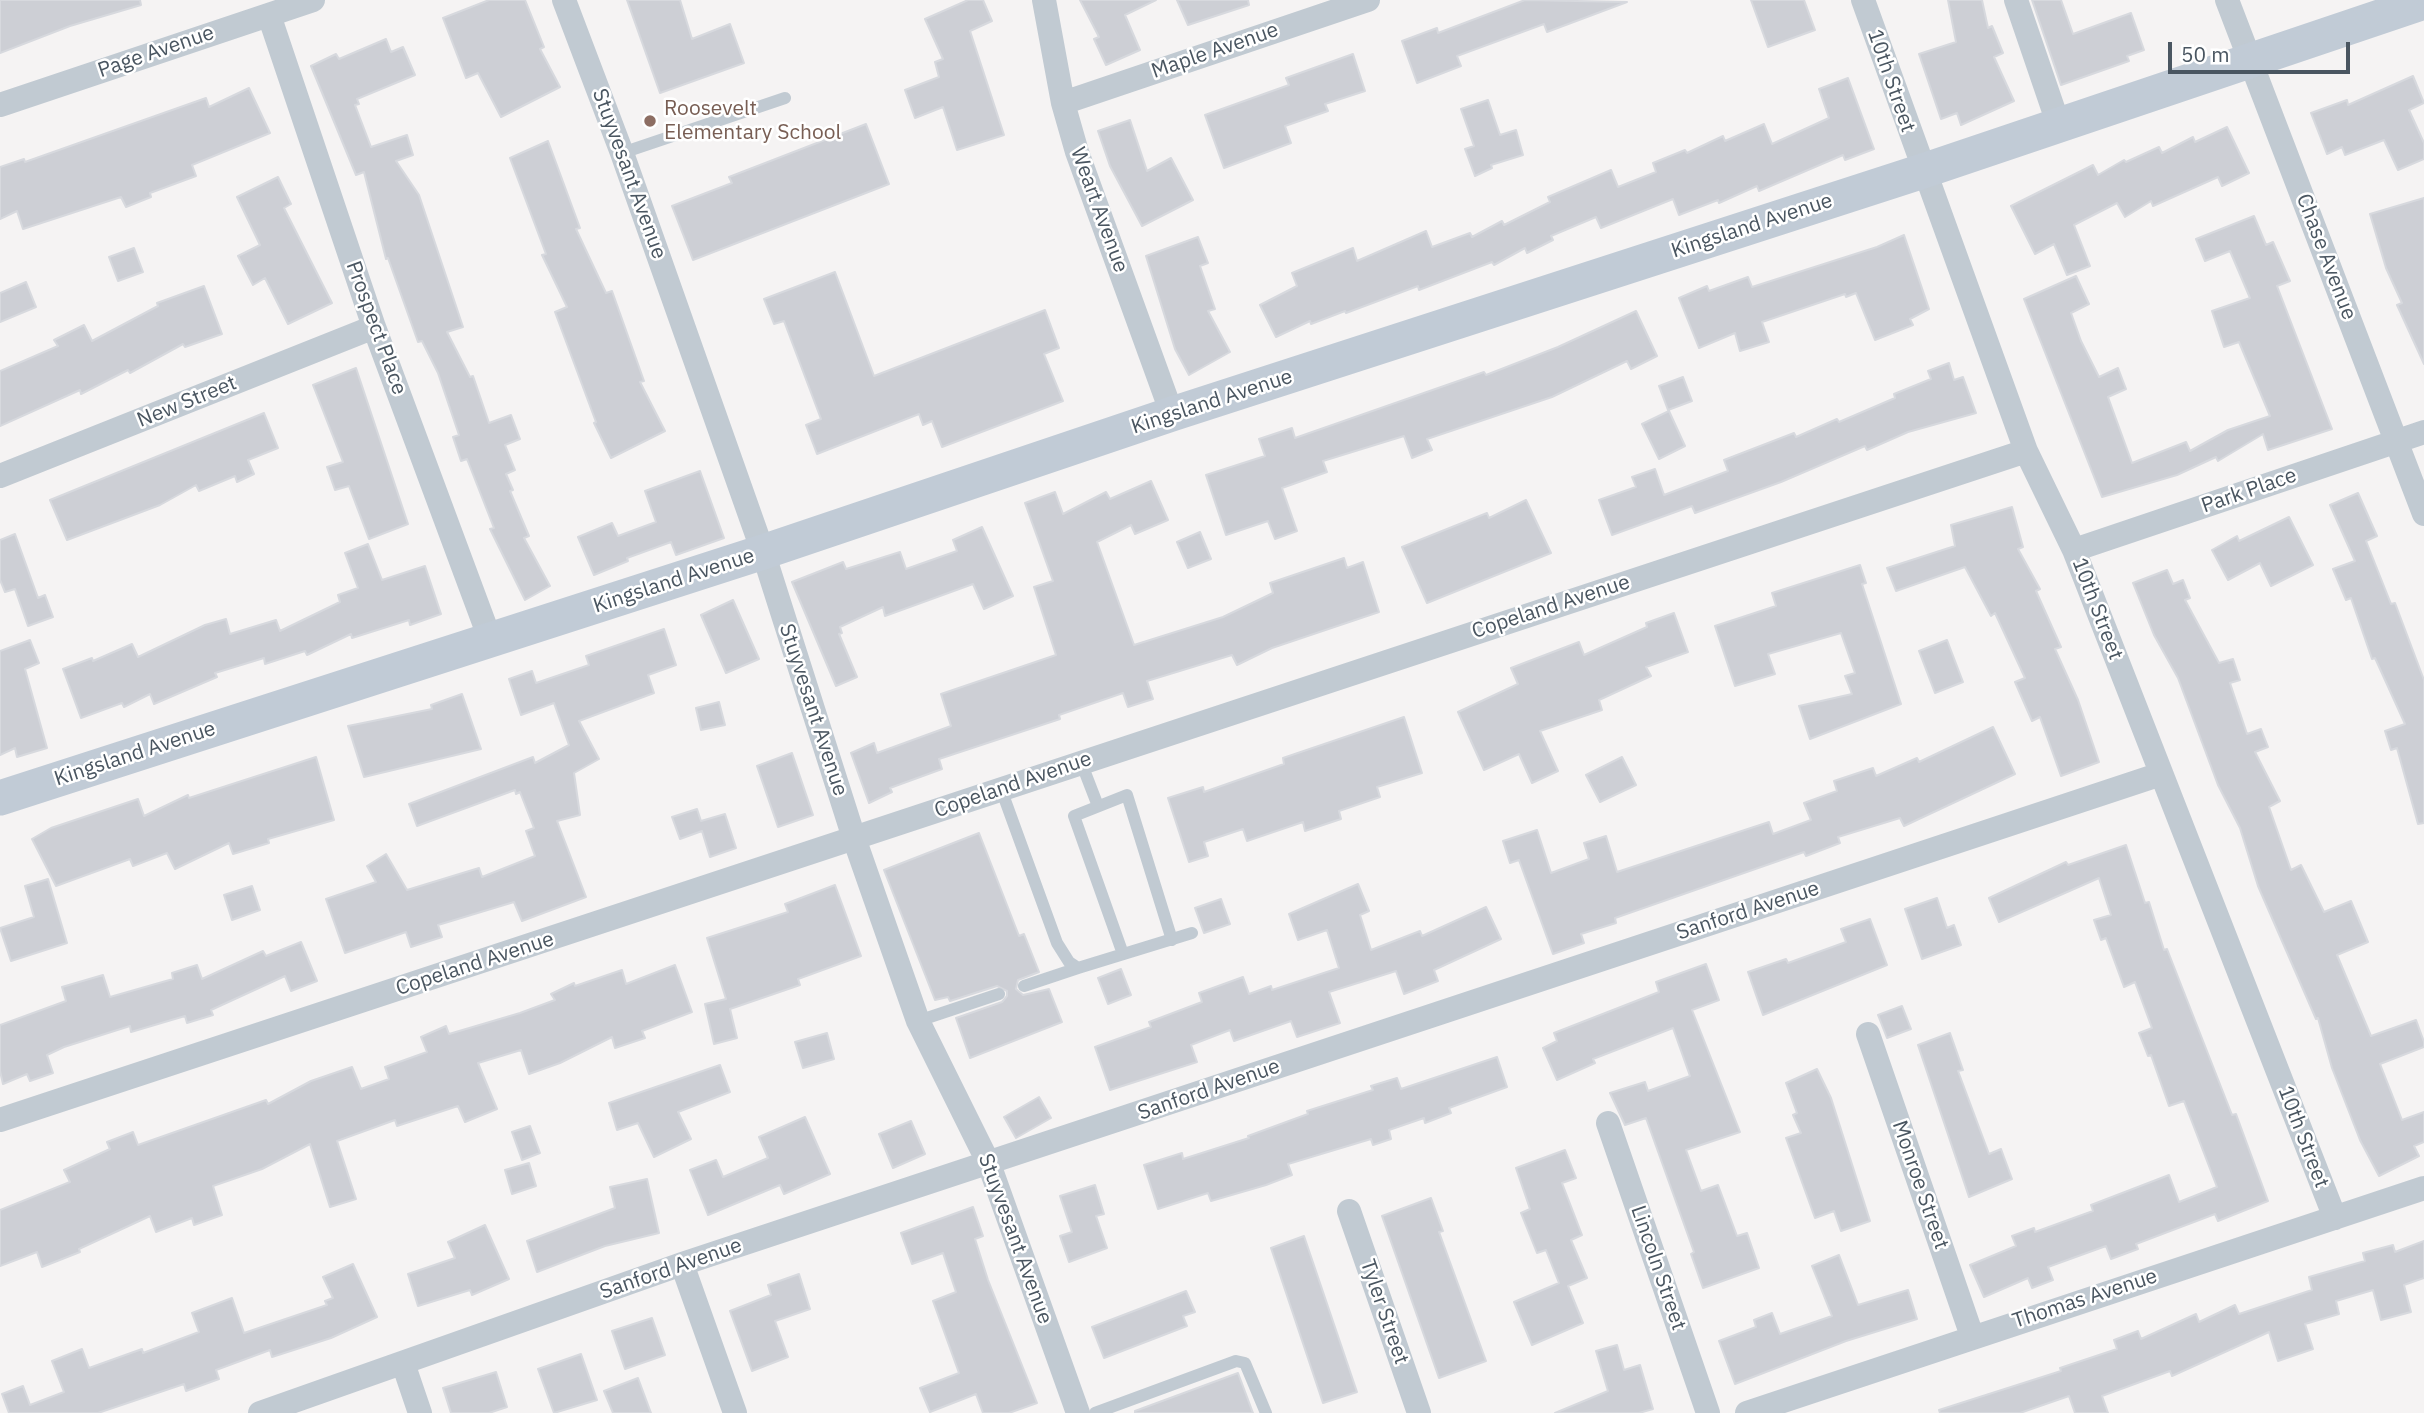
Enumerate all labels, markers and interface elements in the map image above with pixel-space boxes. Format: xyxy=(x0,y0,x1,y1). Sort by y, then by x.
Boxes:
street label: Maple Avenue xyxy=(1148,17,1282,85)
street label: Page Avenue xyxy=(95,20,217,84)
street label: 10th Street xyxy=(1862,26,1920,136)
scale bar xyxy=(2172,28,2354,72)
text: 50 m xyxy=(2181,40,2230,68)
street label: Stuyvesant Avenue xyxy=(586,85,672,263)
place label: Roosevelt Elementary School xyxy=(664,96,841,146)
marker: Roosevelt Elementary School xyxy=(642,113,658,129)
street label: Weart Avenue xyxy=(1065,144,1133,276)
street label: Kingsland Avenue xyxy=(1668,188,1836,264)
street label: Chase Avenue xyxy=(2290,190,2362,324)
street label: Prospect Place xyxy=(340,258,412,398)
street label: Kingsland Avenue xyxy=(1128,364,1296,440)
street label: New Street xyxy=(134,371,240,433)
street label: Park Place xyxy=(2198,463,2300,519)
street label: Kingsland Avenue xyxy=(590,543,758,619)
street label: 10th Street xyxy=(2066,555,2128,663)
street label: Copeland Avenue xyxy=(1469,570,1633,644)
street label: Stuyvesant Avenue xyxy=(773,621,853,799)
street label: Kingsland Avenue xyxy=(51,716,219,792)
street label: Copeland Avenue xyxy=(931,746,1095,824)
street label: Sanford Avenue xyxy=(1673,876,1823,946)
street label: Copeland Avenue xyxy=(393,927,557,1001)
street label: Sanford Avenue xyxy=(1135,1054,1283,1126)
street label: 10th Street xyxy=(2272,1083,2334,1191)
street label: Monroe Street xyxy=(1886,1117,1954,1253)
street label: Stuyvesant Avenue xyxy=(972,1150,1058,1328)
street label: Lincoln Street xyxy=(1625,1202,1691,1334)
street label: Sanford Avenue xyxy=(597,1233,745,1305)
street label: Tyler Street xyxy=(1354,1256,1414,1368)
street label: Thomas Avenue xyxy=(2010,1264,2160,1334)

